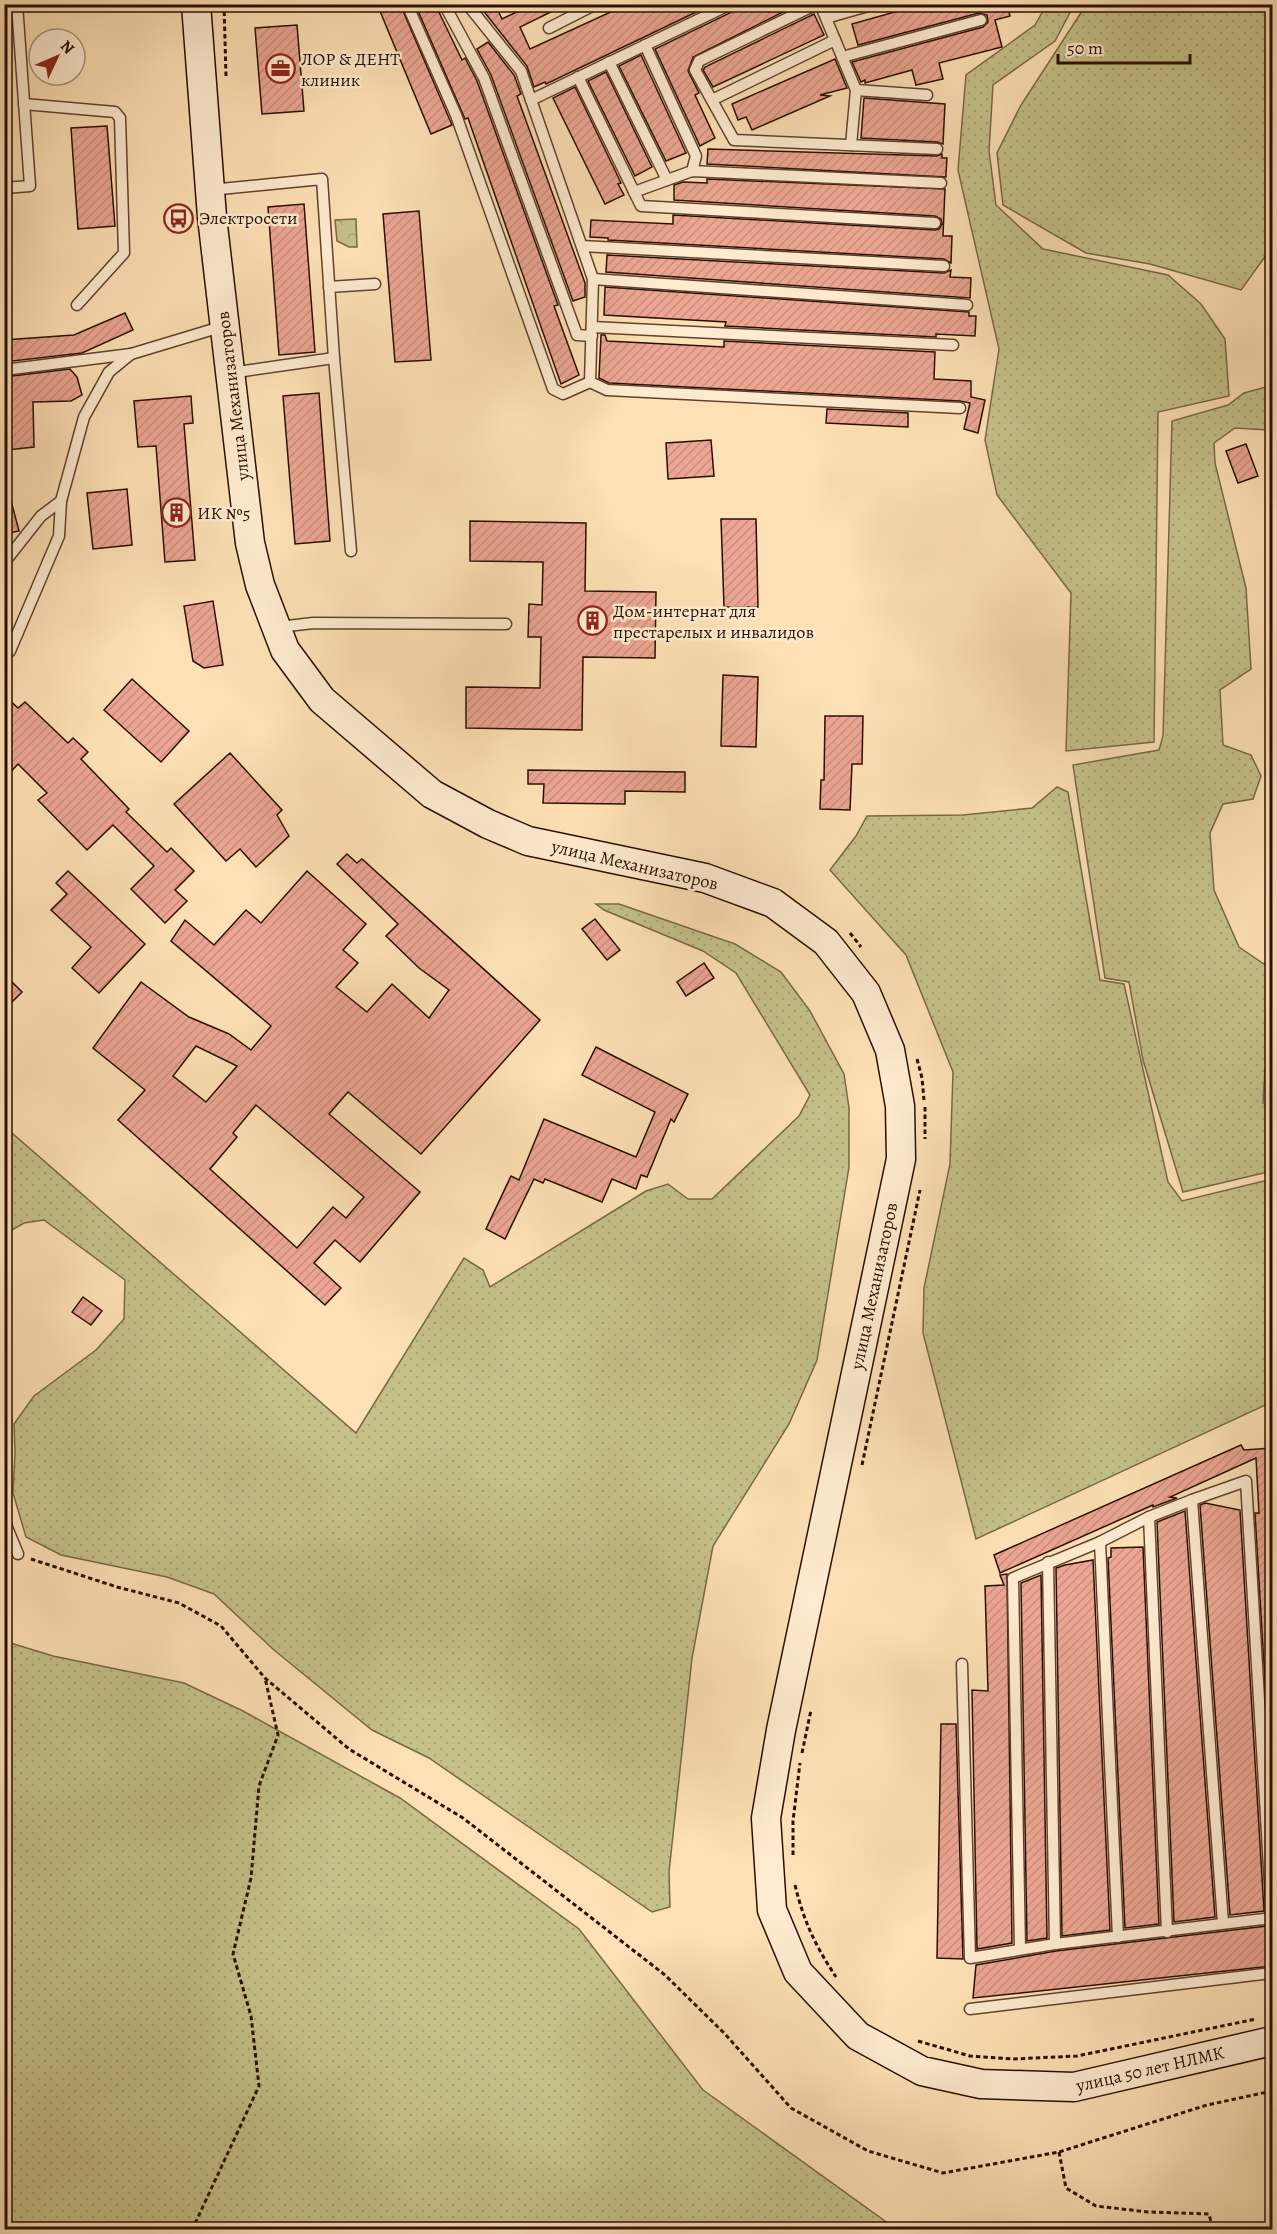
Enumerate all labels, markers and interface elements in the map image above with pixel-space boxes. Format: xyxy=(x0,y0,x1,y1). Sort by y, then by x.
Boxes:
north arrow xyxy=(27,27,87,87)
scale bar xyxy=(1058,27,1190,65)
text: N xyxy=(55,35,79,59)
text: 50 m xyxy=(1067,36,1103,60)
place label: ЛОР & ДЕНТ клиник xyxy=(301,47,400,92)
office icon: ЛОР & ДЕНТ клиник xyxy=(264,53,296,85)
bus stop icon: Электросети xyxy=(162,202,194,234)
place label: Электросети xyxy=(199,206,297,230)
street label: улица Механизаторов xyxy=(211,310,255,483)
building icon: ИК №5 xyxy=(160,497,192,529)
place label: ИК №5 xyxy=(197,501,250,525)
place label: Дом-интернат для престарелых и инвалидов xyxy=(613,599,814,644)
building icon: Дом-интернат для престарелых и инвалидов xyxy=(576,605,608,637)
street label: улица Механизаторов xyxy=(548,834,721,896)
street label: улица Механизаторов xyxy=(844,1200,903,1373)
street label: улица 50 лет НЛМК xyxy=(1073,2040,1227,2098)

